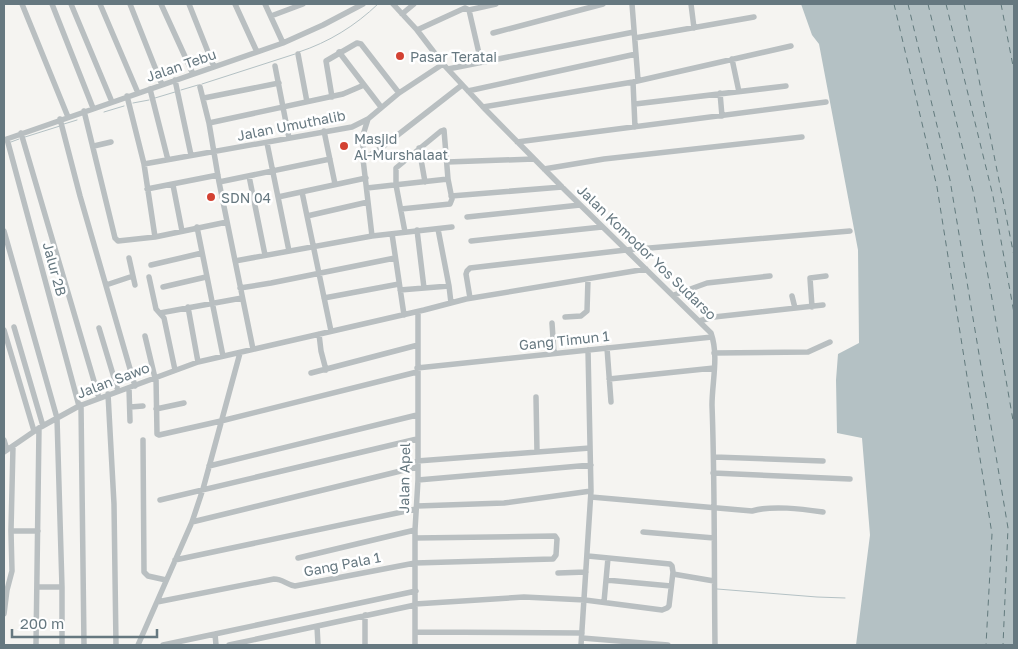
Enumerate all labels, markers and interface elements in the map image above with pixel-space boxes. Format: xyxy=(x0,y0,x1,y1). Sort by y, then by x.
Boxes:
street label: Jalan Tebu xyxy=(144,45,218,85)
place label: Pasar Teratai xyxy=(410,48,497,65)
marker: Pasar Teratai xyxy=(394,50,406,62)
street label: Jalan Umuthalib xyxy=(235,106,347,144)
place label: Masjid Al-Murshalaat xyxy=(354,130,448,163)
marker: Masjid Al-Murshalaat xyxy=(338,140,350,152)
street label: Jalan Komodor Yos Sudarso xyxy=(574,181,720,323)
place label: SDN 04 xyxy=(221,189,271,206)
marker: SDN 04 xyxy=(205,191,217,203)
street label: Jalur 2B xyxy=(40,240,70,298)
street label: Gang Timun 1 xyxy=(518,327,610,353)
street label: Jalan Sawo xyxy=(74,358,152,402)
street label: Jalan Apel xyxy=(395,442,413,514)
street label: Gang Pala 1 xyxy=(302,548,382,580)
scale bar xyxy=(12,606,158,638)
text: 200 m xyxy=(20,614,64,632)

